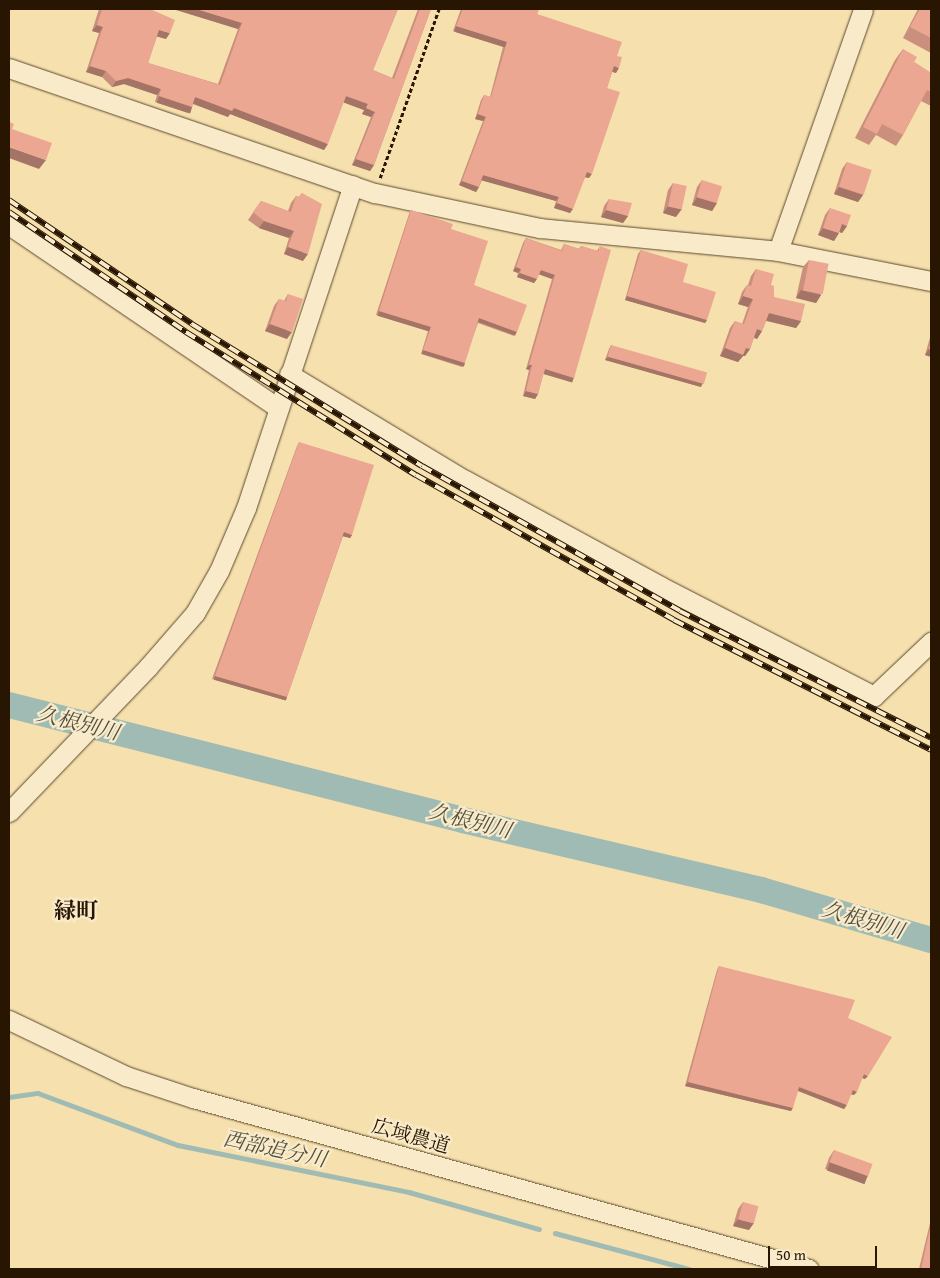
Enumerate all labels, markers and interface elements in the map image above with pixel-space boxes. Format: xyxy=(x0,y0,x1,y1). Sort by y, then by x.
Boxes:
water label: 久根別川 xyxy=(34,701,122,745)
water label: 久根別川 xyxy=(426,799,514,843)
water label: 久根別川 xyxy=(819,896,907,944)
district label: 緑町 xyxy=(54,898,98,924)
street label: 広域農道 xyxy=(369,1112,453,1158)
water label: 西部追分川 xyxy=(221,1126,329,1172)
scale bar xyxy=(770,1236,879,1268)
text: 50 m xyxy=(776,1244,806,1265)

